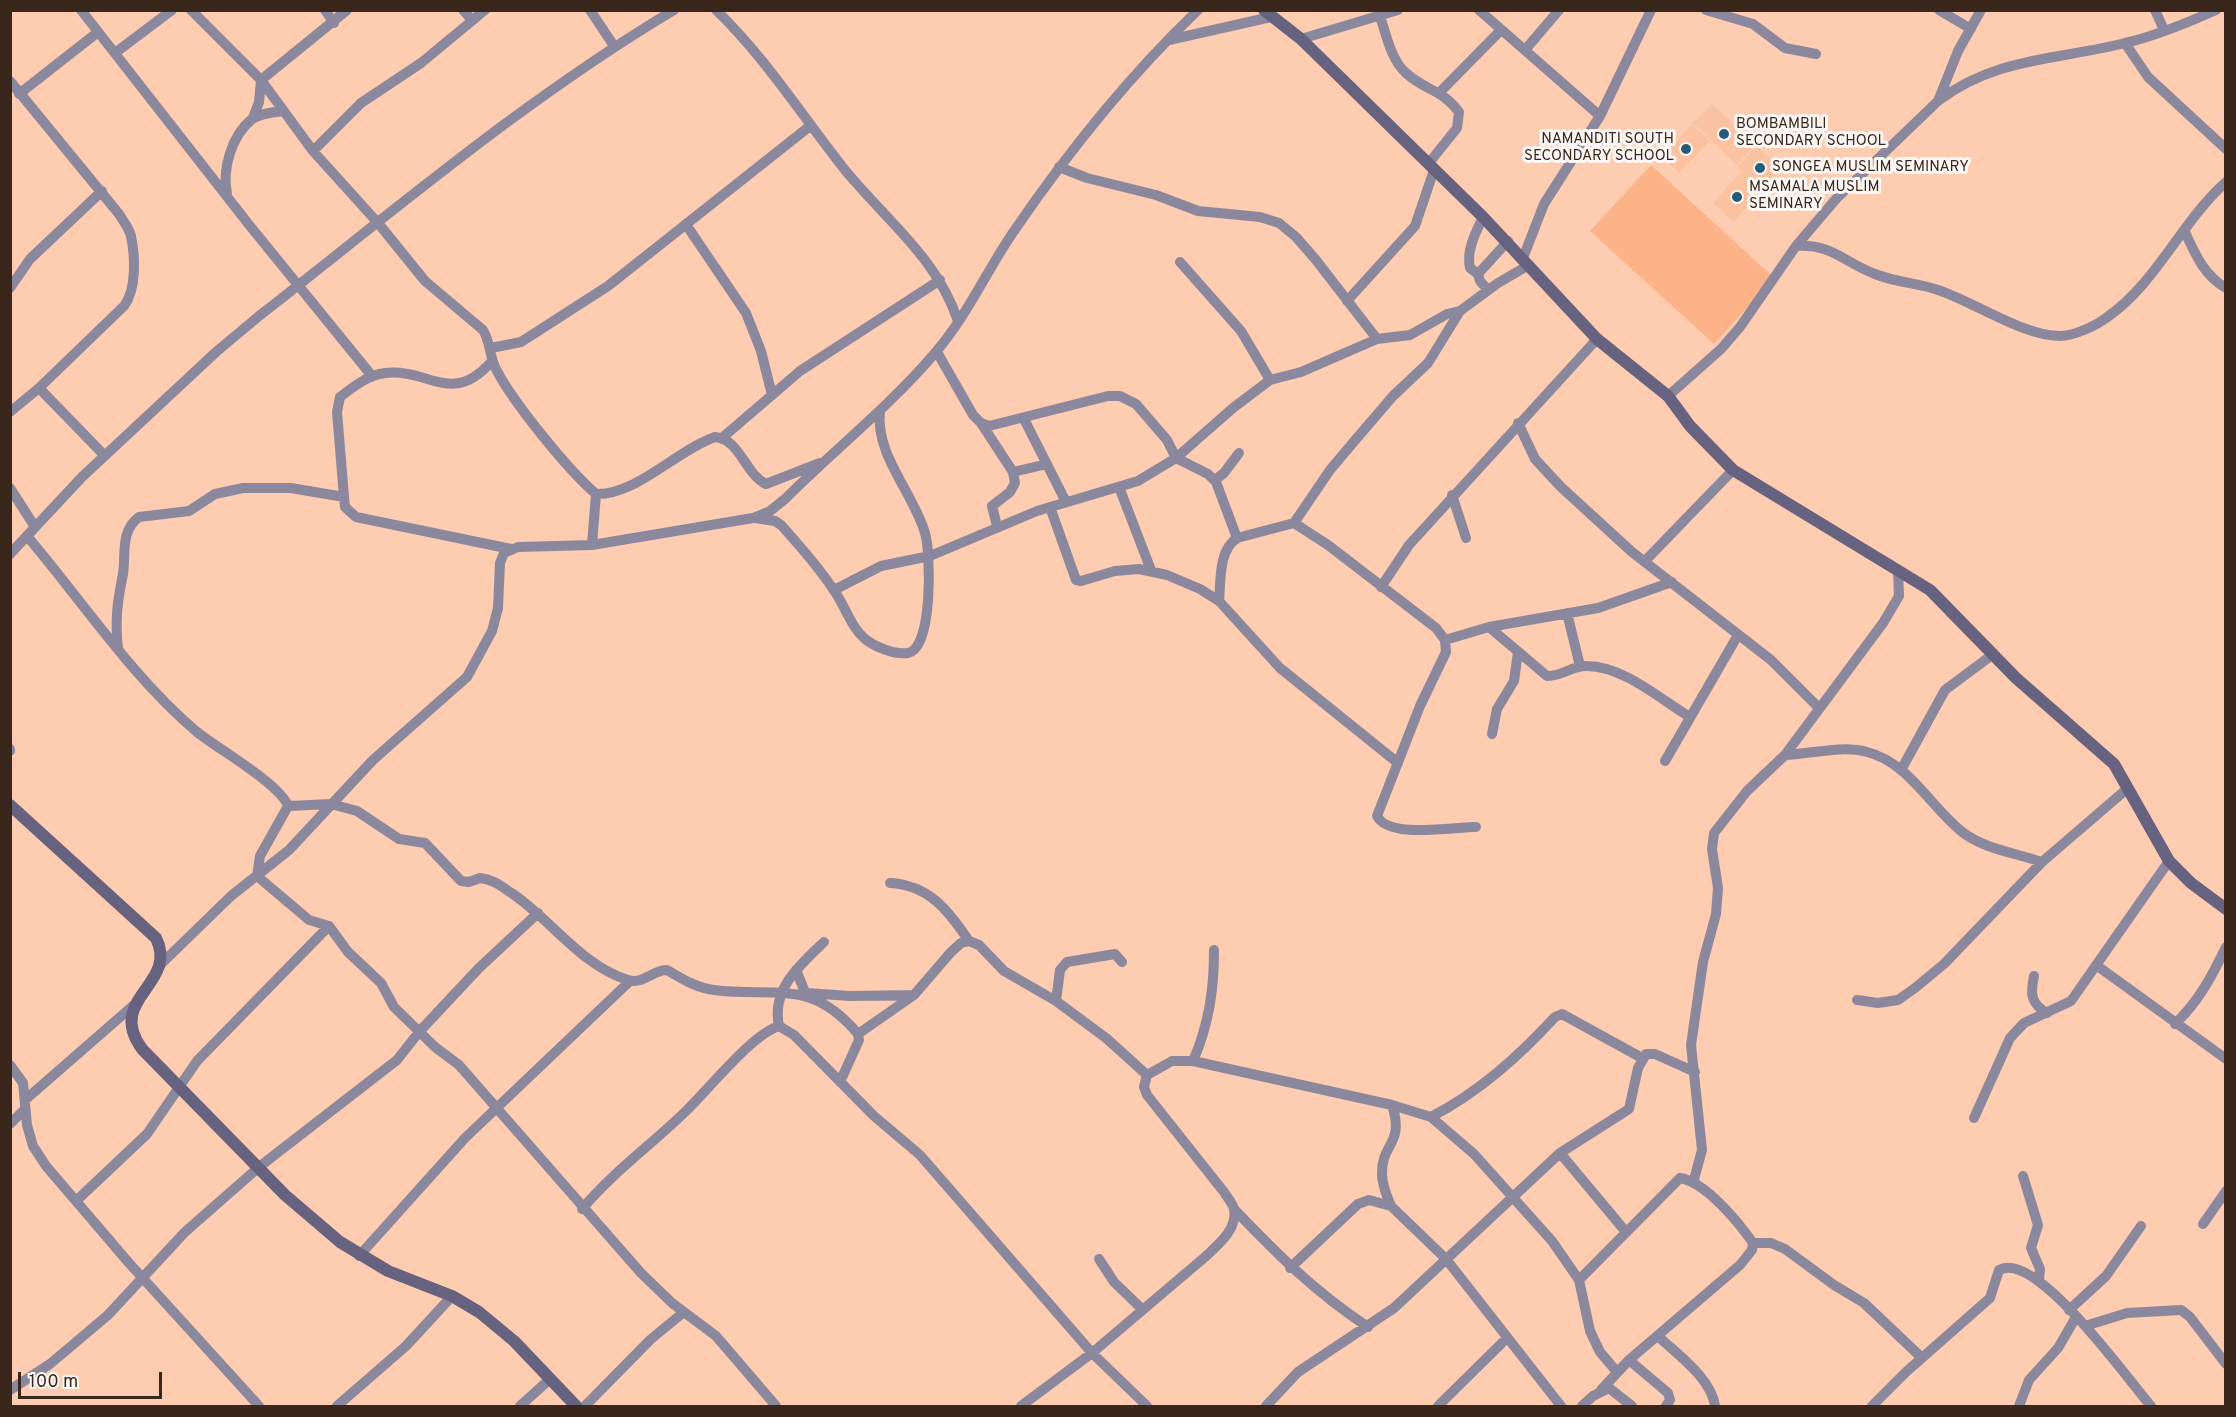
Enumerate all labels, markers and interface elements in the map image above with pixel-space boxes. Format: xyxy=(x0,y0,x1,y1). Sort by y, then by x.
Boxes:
place label: BOMBAMBILI SECONDARY SCHOOL xyxy=(1736,116,1886,151)
marker: BOMBAMBILI SECONDARY SCHOOL xyxy=(1717,127,1731,141)
place label: NAMANDITI SOUTH SECONDARY SCHOOL xyxy=(1524,131,1674,166)
marker: NAMANDITI SOUTH SECONDARY SCHOOL xyxy=(1679,142,1693,156)
place label: SONGEA MUSLIM SEMINARY xyxy=(1772,159,1969,177)
marker: SONGEA MUSLIM SEMINARY xyxy=(1753,161,1767,175)
place label: MSAMALA MUSLIM SEMINARY xyxy=(1749,179,1879,214)
marker: MSAMALA MUSLIM SEMINARY xyxy=(1730,190,1744,204)
scale bar xyxy=(21,1360,165,1398)
text: 100 m xyxy=(29,1371,78,1394)

